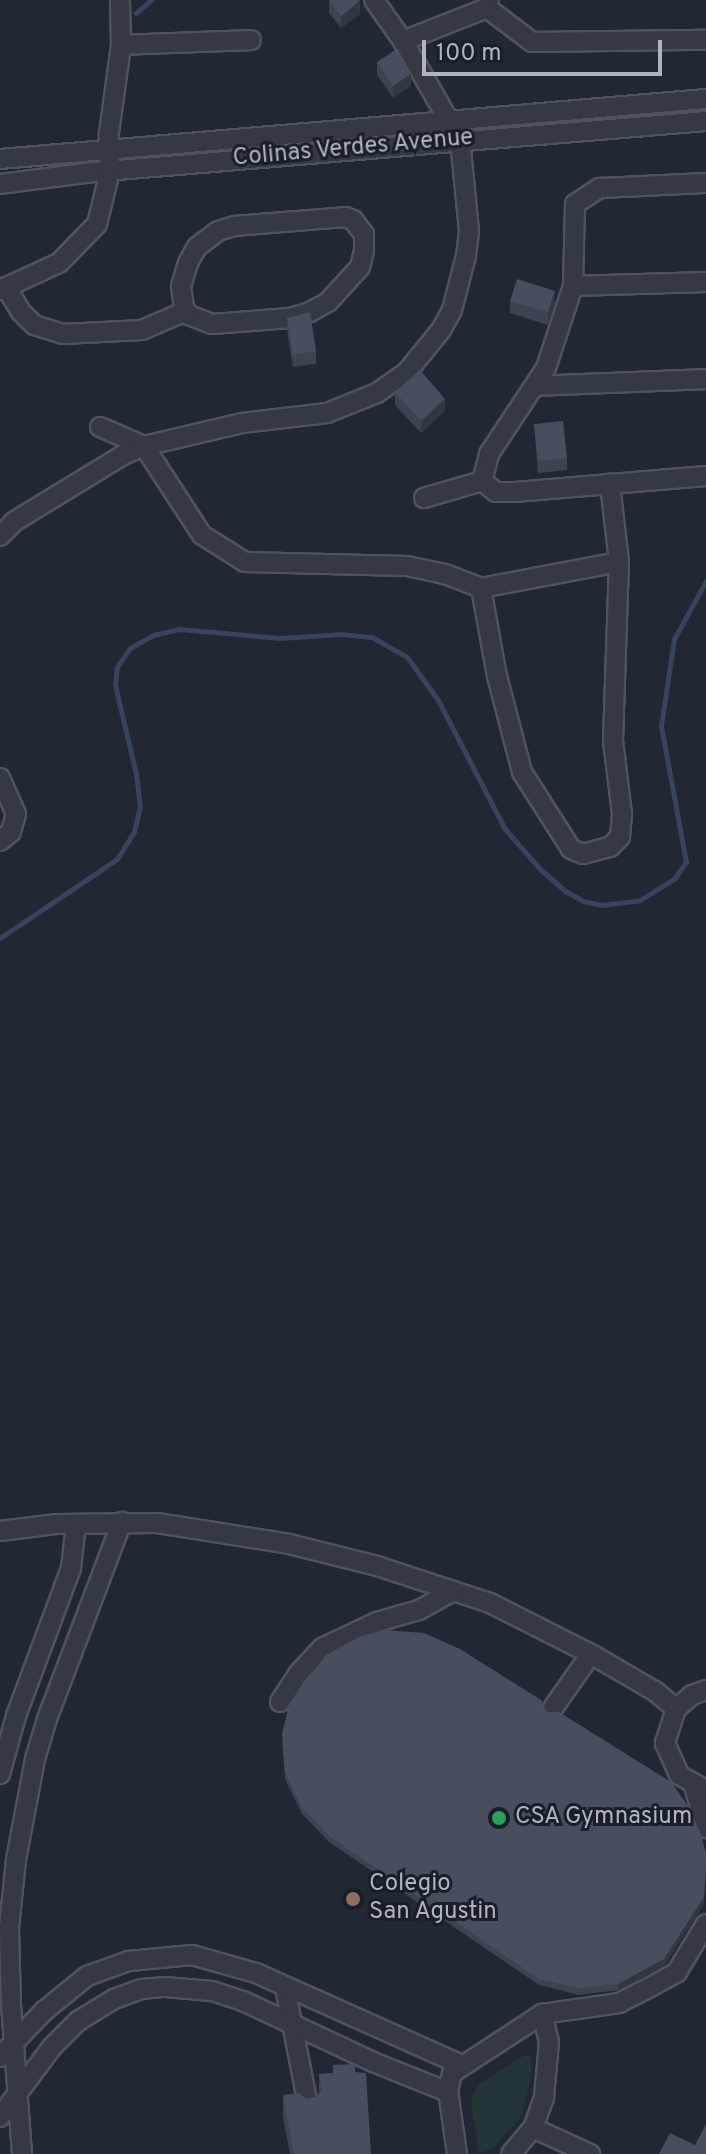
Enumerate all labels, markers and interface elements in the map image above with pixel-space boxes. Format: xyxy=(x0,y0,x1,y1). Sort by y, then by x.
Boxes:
scale bar xyxy=(426,24,666,74)
text: 100 m xyxy=(436,39,502,69)
street label: Colinas Verdes Avenue xyxy=(231,124,475,174)
place label: CSA Gymnasium xyxy=(515,1804,693,1832)
marker: CSA Gymnasium xyxy=(490,1809,508,1827)
place label: Colegio San Agustin xyxy=(369,1871,498,1927)
marker: Colegio San Agustin xyxy=(344,1890,362,1908)

